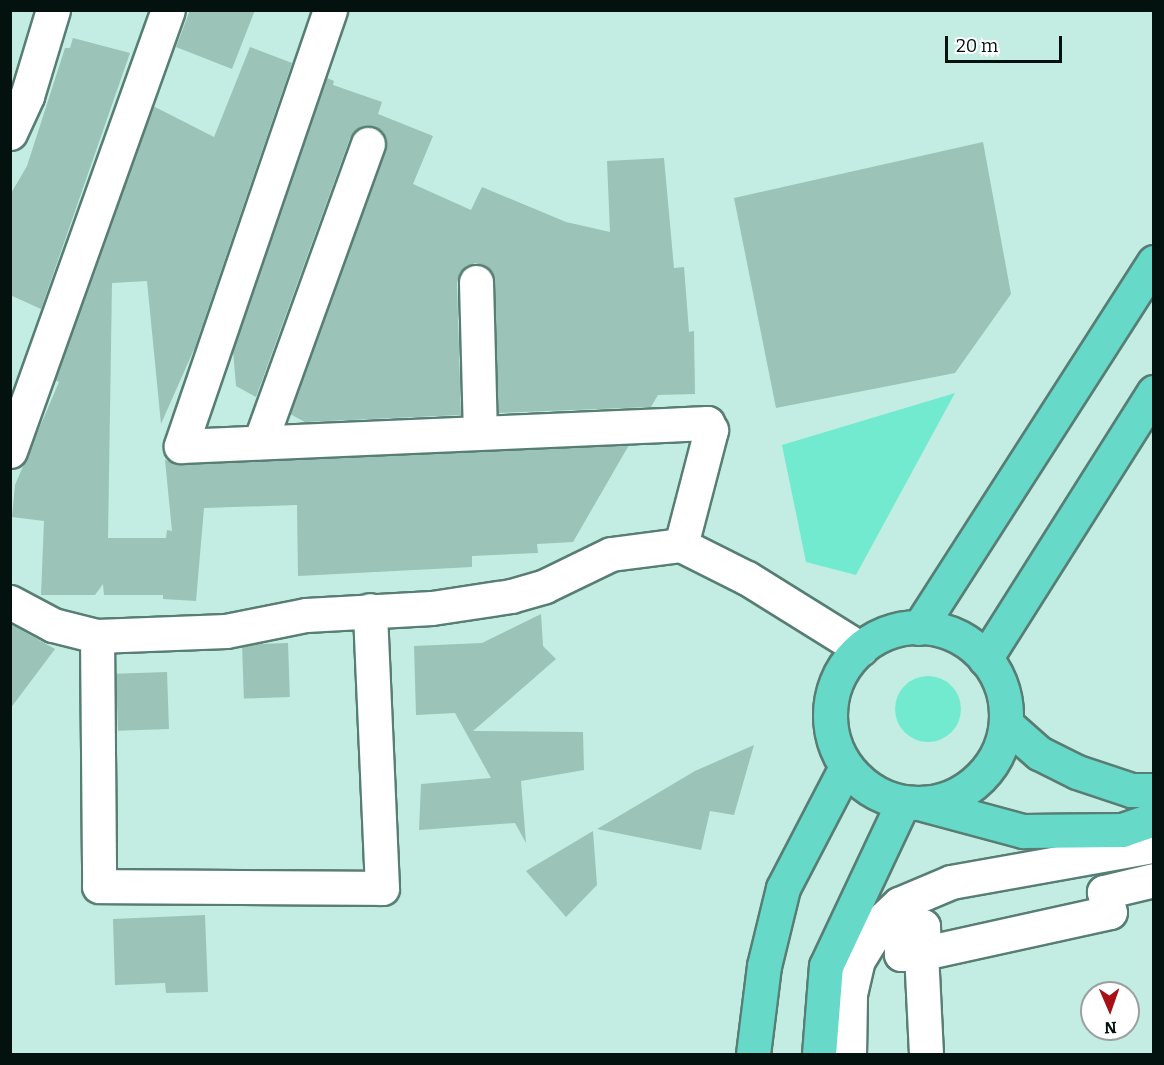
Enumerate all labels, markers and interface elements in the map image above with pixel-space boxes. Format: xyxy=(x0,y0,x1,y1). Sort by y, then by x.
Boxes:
scale bar xyxy=(948,24,1065,62)
text: 20 m xyxy=(956,35,998,57)
north arrow xyxy=(1080,981,1140,1041)
text: N xyxy=(1104,1018,1117,1037)

